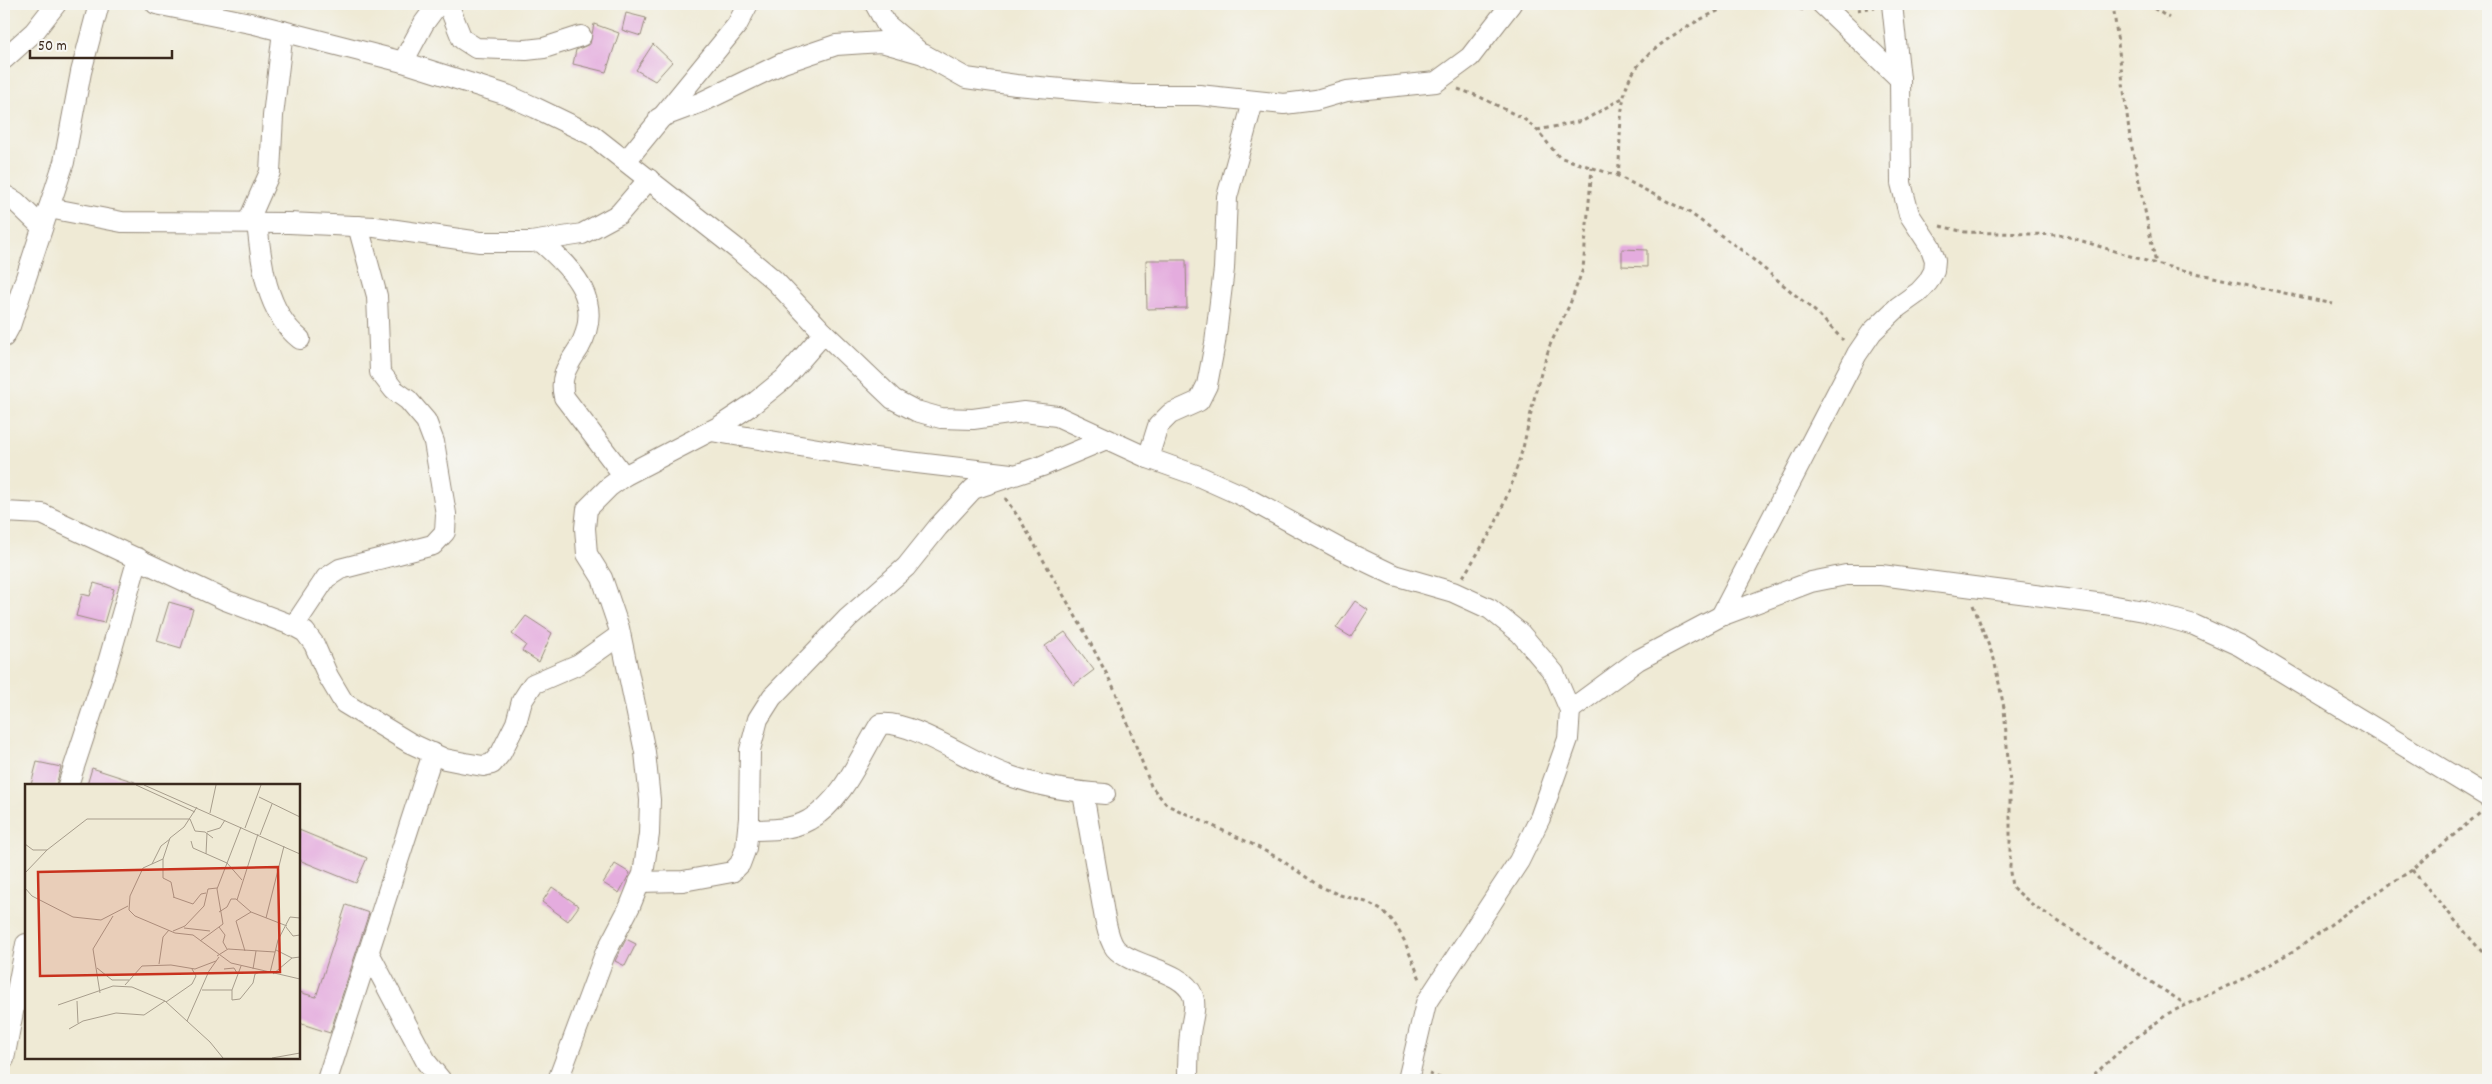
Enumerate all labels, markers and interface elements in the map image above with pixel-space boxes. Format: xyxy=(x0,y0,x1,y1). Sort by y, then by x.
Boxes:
scale bar xyxy=(30,28,172,60)
text: 50 m xyxy=(38,36,67,58)
inset map xyxy=(25,784,300,1059)

